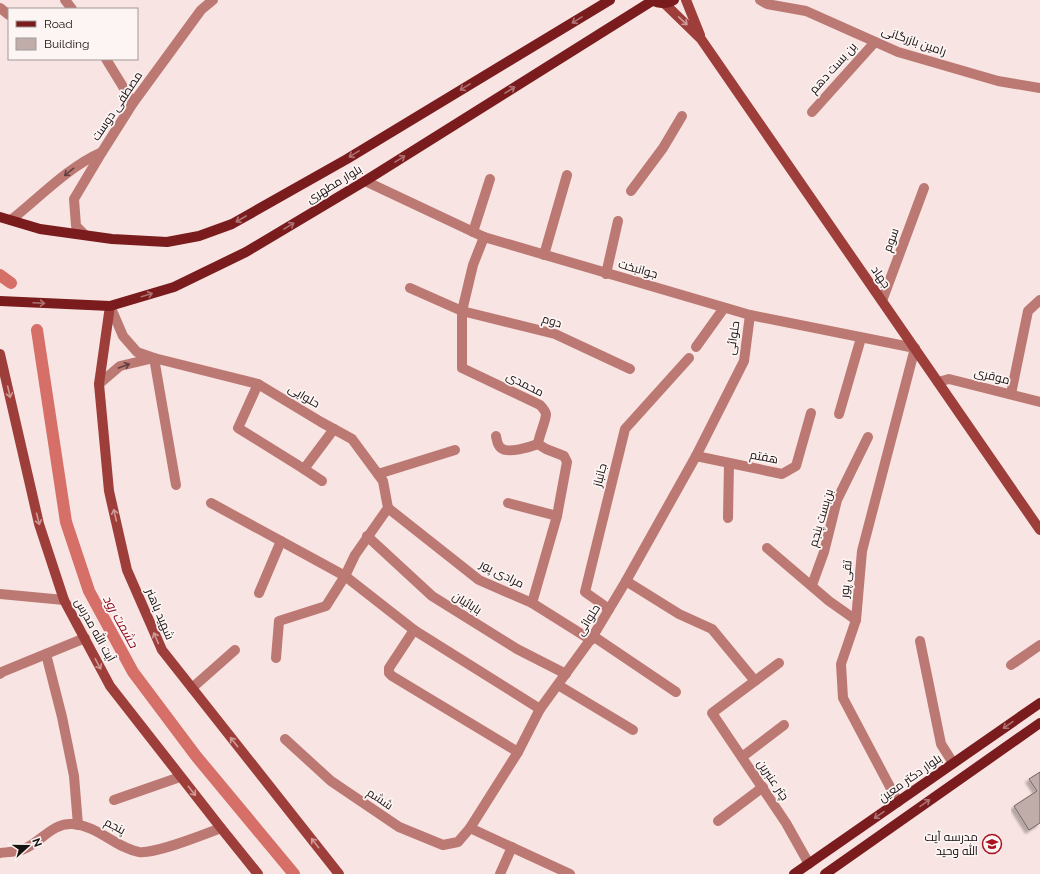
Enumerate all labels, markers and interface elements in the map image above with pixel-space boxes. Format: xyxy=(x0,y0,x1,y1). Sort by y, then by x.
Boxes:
legend xyxy=(8,8,138,60)
one-way arrow xyxy=(678,16,688,26)
text: Road xyxy=(44,17,73,31)
one-way arrow xyxy=(571,17,583,25)
street label: رامین بازرگانی xyxy=(880,23,948,59)
text: Building xyxy=(44,37,90,51)
street label: بن بست دهم xyxy=(806,39,860,97)
street label: مصطفی دوست xyxy=(89,69,145,143)
one-way arrow xyxy=(459,84,471,92)
one-way arrow xyxy=(505,86,516,94)
one-way arrow xyxy=(348,151,360,159)
one-way arrow xyxy=(394,154,406,162)
street label: بلوار مطهری xyxy=(304,162,364,206)
one-way arrow xyxy=(64,168,75,177)
one-way arrow xyxy=(235,216,247,223)
one-way arrow xyxy=(283,222,295,230)
street label: سوم xyxy=(880,226,903,254)
street label: جوانبخت xyxy=(617,257,659,281)
street label: جهاد xyxy=(868,263,894,291)
one-way arrow xyxy=(141,291,154,298)
one-way arrow xyxy=(32,300,45,307)
street label: دوم xyxy=(540,311,564,332)
street label: حلوائی xyxy=(724,320,742,356)
one-way arrow xyxy=(117,362,129,370)
street label: موقری xyxy=(973,365,1011,387)
street label: محمدی xyxy=(504,369,546,399)
street label: حلوایی xyxy=(286,381,322,411)
one-way arrow xyxy=(5,385,13,398)
street label: هفتم xyxy=(748,447,779,468)
street label: جانباز xyxy=(590,462,610,489)
street label: بن‌بست پنجم xyxy=(806,487,838,549)
one-way arrow xyxy=(110,509,118,522)
one-way arrow xyxy=(34,512,42,525)
street label: مرادی پور xyxy=(476,557,526,593)
street label: تقی پور xyxy=(837,559,857,600)
street label: شهید باهنر xyxy=(143,585,177,642)
street label: بابائیان xyxy=(450,589,484,617)
water label: حشمت رود xyxy=(100,592,142,651)
street label: آیت الله مدرس xyxy=(72,595,119,665)
street label: حلوائی xyxy=(573,602,603,638)
one-way arrow xyxy=(152,632,160,644)
one-way arrow xyxy=(95,658,103,670)
one-way arrow xyxy=(1003,721,1014,729)
one-way arrow xyxy=(230,736,239,747)
street label: بلوار دکتر معین xyxy=(876,751,944,805)
street label: چتر عنبرین xyxy=(753,757,792,804)
street label: ششم xyxy=(364,785,396,814)
one-way arrow xyxy=(187,786,196,797)
one-way arrow xyxy=(920,799,931,807)
one-way arrow xyxy=(873,811,884,819)
street label: پنجم xyxy=(101,815,129,839)
north arrow xyxy=(8,826,48,866)
place label: مدرسه آیت الله وحید xyxy=(925,830,978,858)
school or university icon: مدرسه آیت الله وحید xyxy=(981,833,1003,855)
text: N xyxy=(29,836,44,849)
one-way arrow xyxy=(311,838,319,849)

